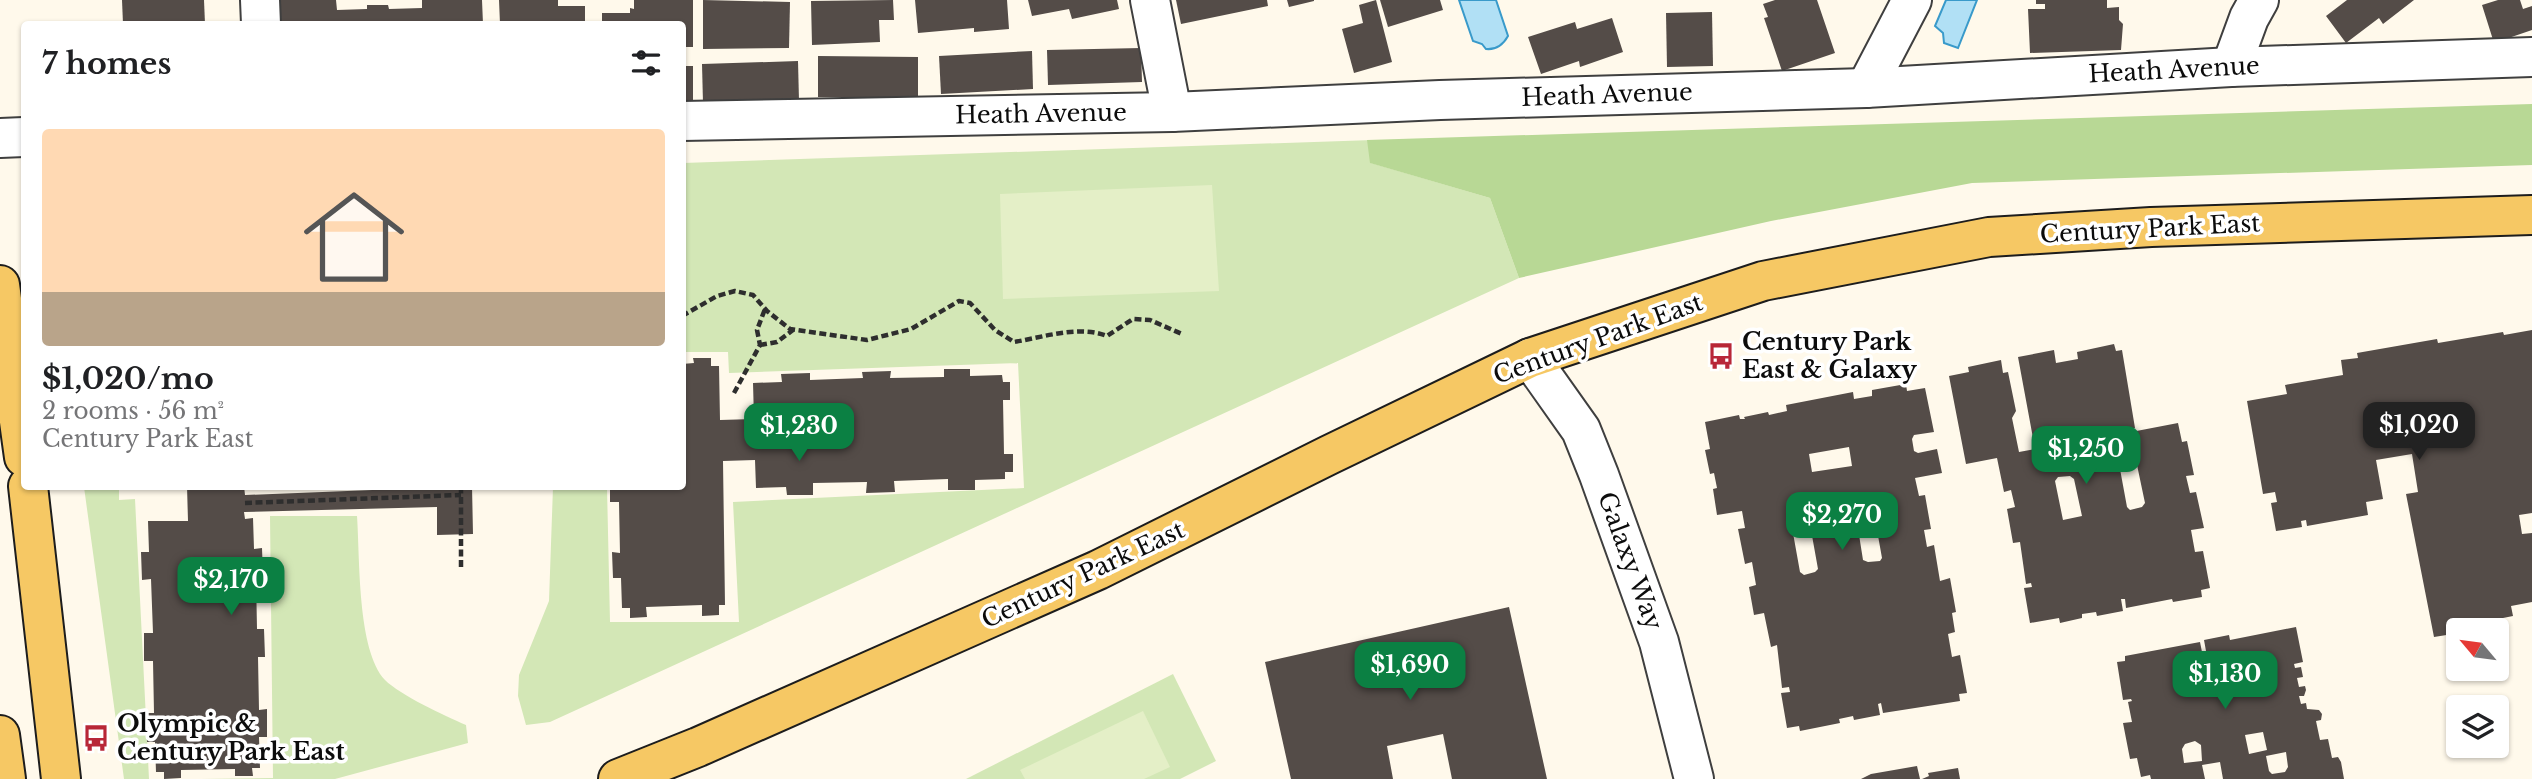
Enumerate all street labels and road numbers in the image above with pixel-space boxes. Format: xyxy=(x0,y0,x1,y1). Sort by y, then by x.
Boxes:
street label: Heath Avenue xyxy=(2088,51,2260,88)
street label: Heath Avenue xyxy=(1521,77,1693,112)
street label: Heath Avenue xyxy=(955,98,1127,129)
street label: Century Park East xyxy=(2039,208,2261,249)
street label: Century Park East xyxy=(1489,287,1706,390)
street label: Galaxy Way xyxy=(1592,488,1669,634)
street label: Century Park East xyxy=(977,515,1189,634)

